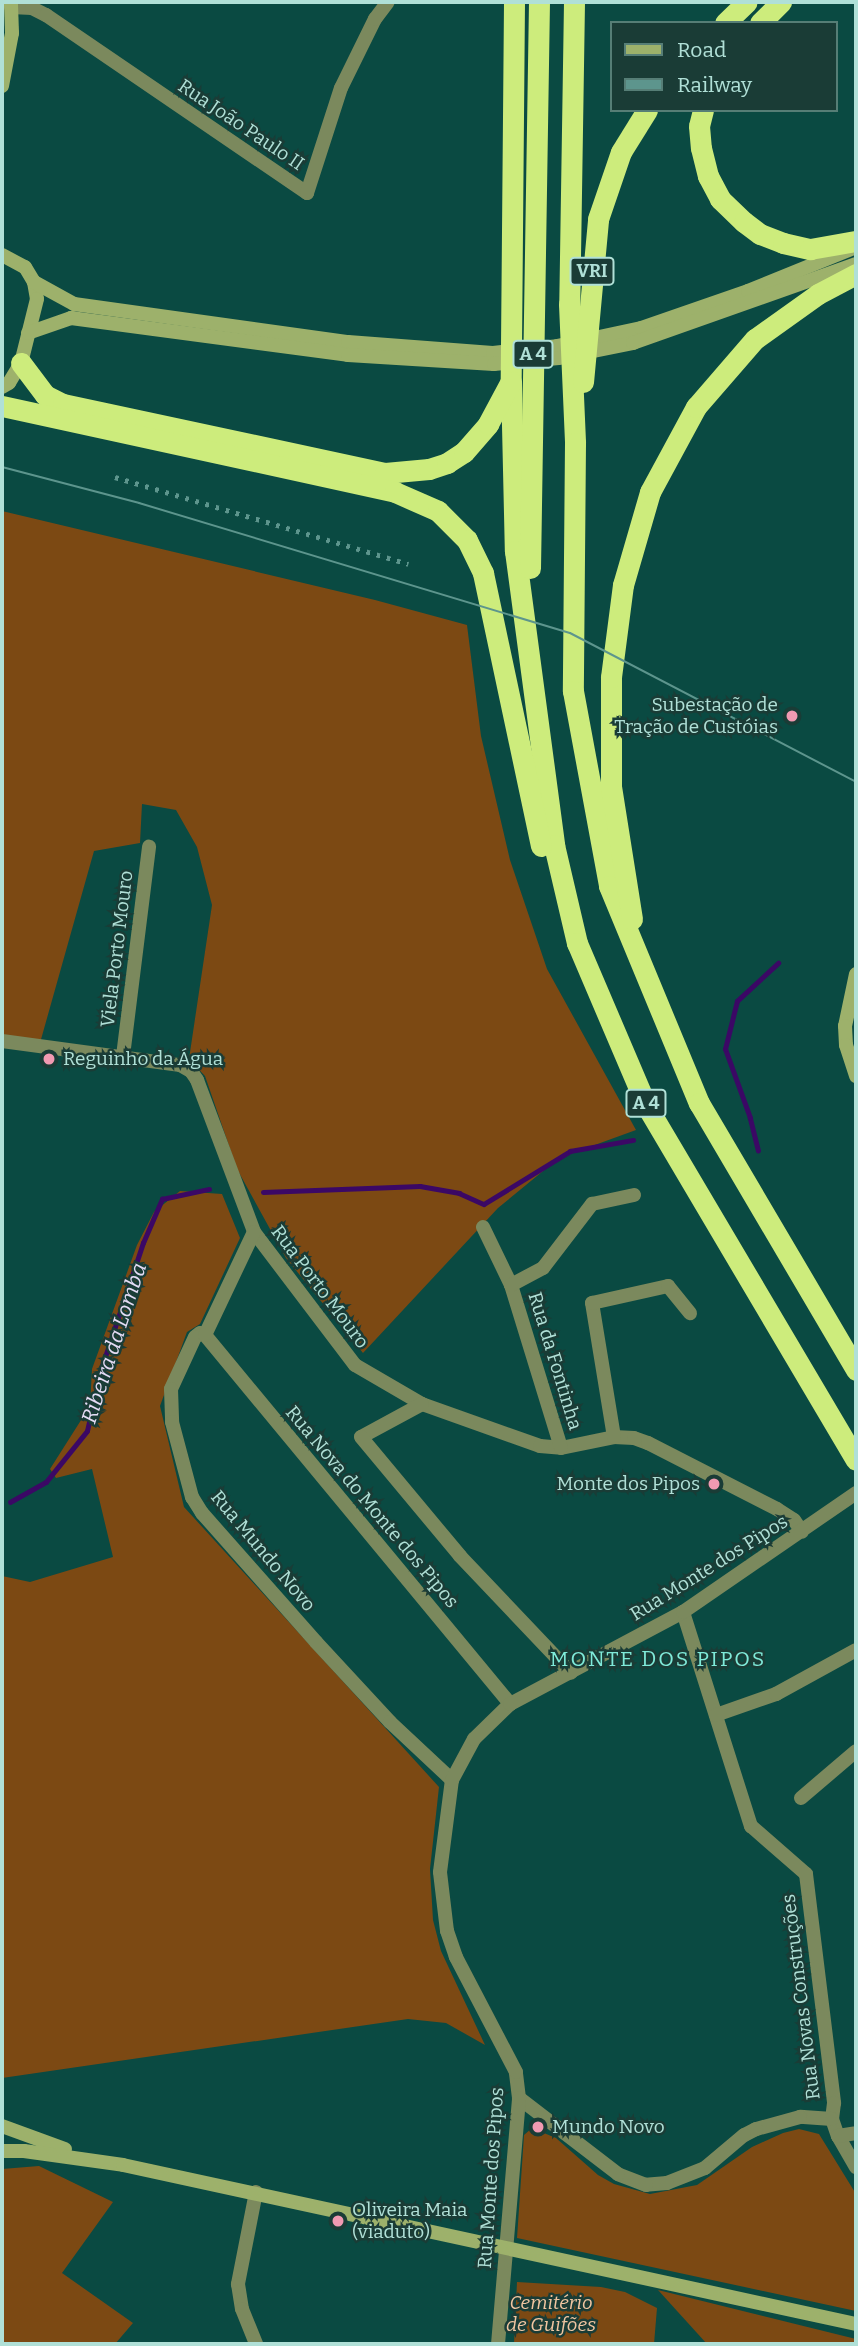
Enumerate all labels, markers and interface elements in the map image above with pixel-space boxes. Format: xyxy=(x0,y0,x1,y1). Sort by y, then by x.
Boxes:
legend xyxy=(610,21,837,112)
text: Road xyxy=(677,37,726,63)
text: Railway xyxy=(677,72,752,98)
street label: Rua João Paulo II xyxy=(174,74,308,176)
road number: VRI xyxy=(569,256,615,286)
road number: A 4 xyxy=(512,340,554,368)
place label: Subestação de Tração de Custóias xyxy=(614,694,778,738)
marker: Subestação de Tração de Custóias xyxy=(784,708,800,724)
street label: Viela Porto Mouro xyxy=(96,869,138,1029)
place label: Reguinho da Água xyxy=(63,1048,223,1070)
marker: Reguinho da Água xyxy=(41,1051,57,1067)
road number: A 4 xyxy=(625,1088,667,1118)
street label: Rua Porto Mouro xyxy=(266,1221,374,1353)
water label: Ribeira da Lomba xyxy=(76,1260,152,1426)
street label: Rua da Fontinha xyxy=(523,1289,587,1433)
street label: Rua Nova do Monte dos Pipos xyxy=(281,1401,463,1613)
place label: Monte dos Pipos xyxy=(556,1473,700,1495)
marker: Monte dos Pipos xyxy=(706,1476,722,1492)
street label: Rua Mundo Novo xyxy=(206,1486,320,1616)
street label: Rua Monte dos Pipos xyxy=(626,1510,792,1626)
district label: MONTE DOS PIPOS xyxy=(552,1646,764,1672)
street label: Rua Novas Construções xyxy=(777,1893,825,2101)
street label: Rua Monte dos Pipos xyxy=(473,2087,509,2269)
place label: Mundo Novo xyxy=(552,2116,665,2138)
marker: Mundo Novo xyxy=(530,2119,546,2135)
place label: Oliveira Maia (viaduto) xyxy=(352,2199,467,2243)
marker: Oliveira Maia (viaduto) xyxy=(330,2213,346,2229)
park label: Cemitério de Guifões xyxy=(506,2292,596,2336)

